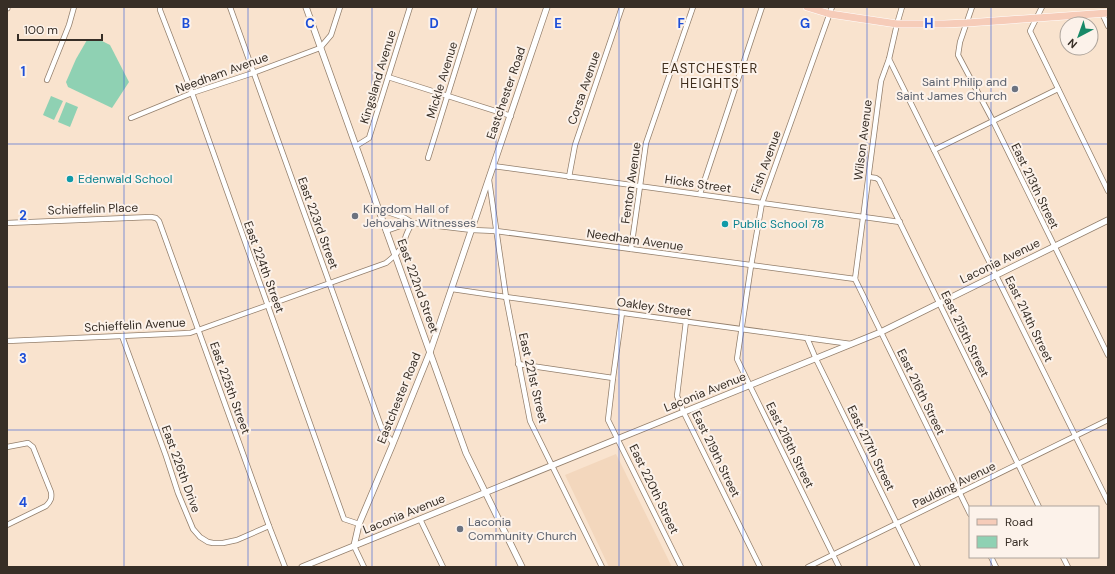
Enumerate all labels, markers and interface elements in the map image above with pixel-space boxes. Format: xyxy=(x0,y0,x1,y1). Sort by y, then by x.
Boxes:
text: B xyxy=(182,15,190,32)
text: C xyxy=(305,15,315,32)
text: D xyxy=(429,15,439,32)
text: E xyxy=(554,15,562,32)
text: F xyxy=(677,15,685,32)
text: G xyxy=(800,15,810,32)
text: H xyxy=(924,15,934,32)
scale bar xyxy=(18,16,102,42)
north arrow xyxy=(1059,16,1099,56)
text: 100 m xyxy=(24,22,58,38)
street label: Kingsland Avenue xyxy=(356,28,400,126)
text: N xyxy=(1065,36,1080,51)
street label: Mickle Avenue xyxy=(423,40,461,120)
street label: Eastchester Road xyxy=(483,45,529,141)
street label: Needham Avenue xyxy=(173,49,271,97)
street label: Corsa Avenue xyxy=(564,49,604,127)
district label: EASTCHESTER HEIGHTS xyxy=(662,60,758,92)
text: 1 xyxy=(21,63,25,80)
place label: Saint Philip and Saint James Church xyxy=(896,74,1007,104)
marker: Saint Philip and Saint James Church xyxy=(1010,84,1020,94)
street label: Wilson Avenue xyxy=(850,99,876,181)
street label: Fish Avenue xyxy=(747,128,785,196)
street label: East 213th Street xyxy=(1007,140,1063,232)
street label: Fenton Avenue xyxy=(617,141,645,225)
place label: Edenwald School xyxy=(78,171,173,187)
street label: Hicks Street xyxy=(664,171,732,197)
marker: Edenwald School xyxy=(65,174,75,184)
street label: East 223rd Street xyxy=(294,175,342,271)
street label: Schieffelin Place xyxy=(47,199,139,219)
place label: Kingdom Hall of Jehovahs Witnesses xyxy=(363,201,476,231)
text: 2 xyxy=(19,207,27,224)
marker: Kingdom Hall of Jehovahs Witnesses xyxy=(350,211,360,221)
place label: Public School 78 xyxy=(733,216,824,232)
street label: East 224th Street xyxy=(240,219,288,315)
marker: Public School 78 xyxy=(720,219,730,229)
street label: Needham Avenue xyxy=(586,225,685,255)
street label: Laconia Avenue xyxy=(957,235,1043,287)
street label: East 222nd Street xyxy=(393,237,443,336)
street label: East 214th Street xyxy=(1001,273,1057,365)
street label: East 215th Street xyxy=(937,288,993,380)
street label: Oakley Street xyxy=(616,294,693,320)
street label: Schieffelin Avenue xyxy=(84,314,186,336)
street label: East 221st Street xyxy=(515,331,551,425)
street label: East 225th Street xyxy=(206,340,254,437)
street label: East 216th Street xyxy=(893,346,949,438)
text: 3 xyxy=(19,350,27,367)
street label: Eastchester Road xyxy=(373,350,425,446)
street label: Laconia Avenue xyxy=(662,368,749,416)
street label: East 218th Street xyxy=(762,399,818,491)
street label: East 217th Street xyxy=(843,403,899,493)
street label: East 219th Street xyxy=(688,408,744,500)
street label: East 226th Drive xyxy=(158,423,204,515)
street label: East 220th Street xyxy=(625,442,683,537)
street label: Paulding Avenue xyxy=(910,458,998,512)
street label: Laconia Avenue xyxy=(361,490,448,538)
text: 4 xyxy=(19,494,27,511)
legend xyxy=(969,506,1099,558)
place label: Laconia Community Church xyxy=(468,514,577,544)
text: Road xyxy=(1005,514,1033,530)
marker: Laconia Community Church xyxy=(455,524,465,534)
text: Park xyxy=(1005,534,1029,550)

